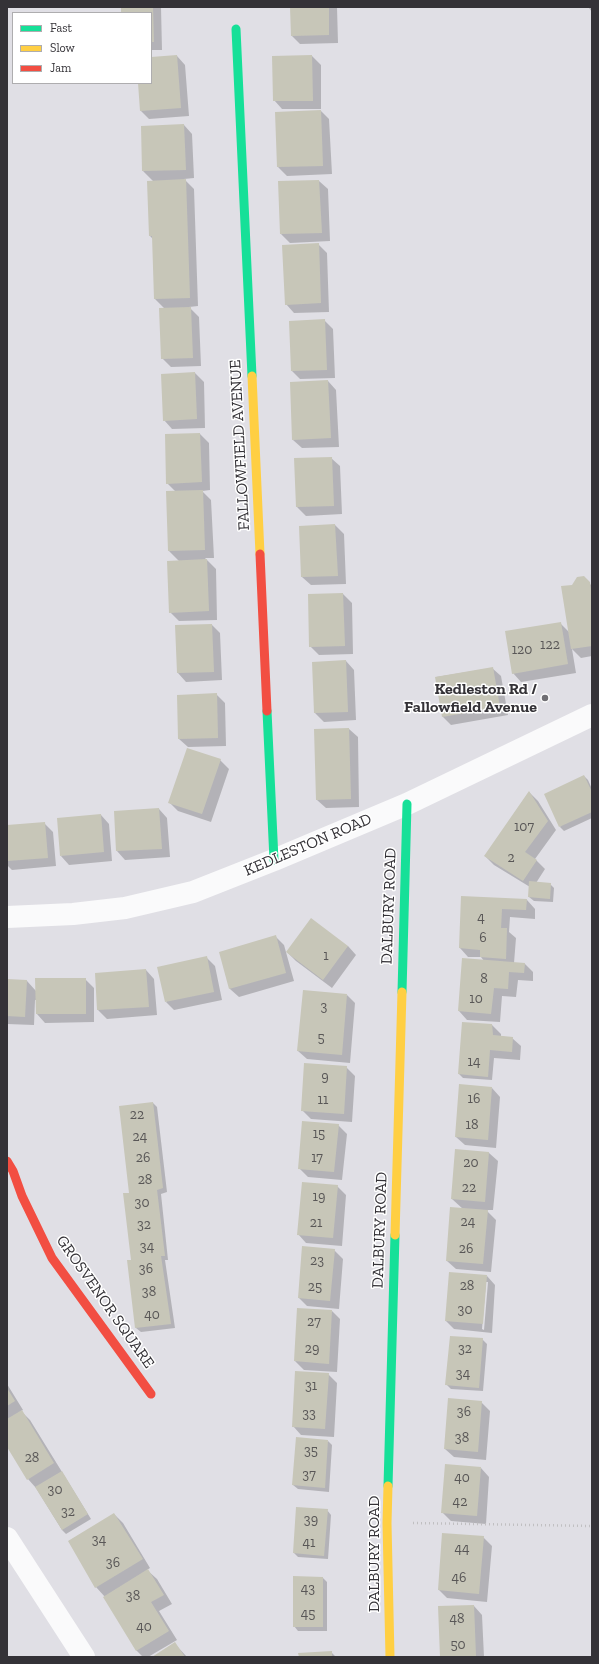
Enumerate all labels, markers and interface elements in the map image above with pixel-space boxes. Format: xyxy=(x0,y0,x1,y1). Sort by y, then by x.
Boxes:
legend xyxy=(12,12,152,84)
text: Fast xyxy=(50,21,72,35)
text: Slow xyxy=(50,41,75,55)
text: Jam xyxy=(50,61,71,75)
street label: FALLOWFIELD AVENUE xyxy=(226,359,254,531)
house number: 122 xyxy=(540,637,560,653)
house number: 120 xyxy=(512,642,532,658)
place label: Kedleston Rd / Fallowfield Avenue xyxy=(404,679,537,717)
marker: Kedleston Rd / Fallowfield Avenue xyxy=(540,693,550,703)
street label: KEDLESTON ROAD xyxy=(241,809,375,881)
house number: 107 xyxy=(514,819,534,835)
street label: DALBURY ROAD xyxy=(377,847,401,965)
house number: 2 xyxy=(507,850,515,866)
house number: 4 xyxy=(477,910,485,926)
house number: 6 xyxy=(479,930,487,946)
house number: 1 xyxy=(323,948,329,964)
house number: 8 xyxy=(480,971,488,987)
house number: 10 xyxy=(469,991,483,1007)
house number: 3 xyxy=(321,999,327,1015)
house number: 5 xyxy=(317,1030,325,1046)
house number: 14 xyxy=(468,1054,480,1070)
house number: 9 xyxy=(321,1069,329,1085)
house number: 16 xyxy=(468,1091,480,1107)
house number: 11 xyxy=(318,1092,328,1108)
house number: 22 xyxy=(130,1107,144,1123)
house number: 18 xyxy=(466,1117,478,1133)
house number: 15 xyxy=(313,1126,325,1142)
house number: 24 xyxy=(133,1129,147,1145)
house number: 26 xyxy=(136,1150,150,1166)
house number: 17 xyxy=(311,1150,323,1166)
house number: 20 xyxy=(463,1155,479,1171)
street label: DALBURY ROAD xyxy=(368,1171,392,1289)
house number: 28 xyxy=(138,1172,152,1188)
house number: 22 xyxy=(462,1180,476,1196)
house number: 19 xyxy=(313,1189,325,1205)
house number: 30 xyxy=(135,1195,149,1211)
house number: 24 xyxy=(461,1214,475,1230)
house number: 21 xyxy=(310,1215,322,1231)
house number: 32 xyxy=(137,1217,151,1233)
street label: GROSVENOR SQUARE xyxy=(52,1232,158,1372)
house number: 34 xyxy=(140,1239,154,1255)
house number: 26 xyxy=(459,1241,473,1257)
house number: 23 xyxy=(310,1253,324,1269)
house number: 36 xyxy=(139,1261,153,1277)
house number: 28 xyxy=(460,1278,474,1294)
house number: 25 xyxy=(308,1279,322,1295)
house number: 38 xyxy=(142,1284,156,1300)
house number: 30 xyxy=(458,1302,472,1318)
house number: 40 xyxy=(144,1307,160,1323)
house number: 27 xyxy=(307,1314,321,1330)
house number: 29 xyxy=(305,1341,319,1357)
house number: 32 xyxy=(458,1341,472,1357)
house number: 34 xyxy=(456,1366,470,1382)
house number: 31 xyxy=(305,1378,317,1394)
house number: 36 xyxy=(457,1404,471,1420)
house number: 33 xyxy=(302,1406,316,1422)
house number: 38 xyxy=(455,1430,469,1446)
house number: 35 xyxy=(304,1443,318,1459)
house number: 28 xyxy=(25,1450,39,1466)
house number: 37 xyxy=(302,1467,316,1483)
house number: 40 xyxy=(454,1470,470,1486)
house number: 30 xyxy=(48,1482,62,1498)
house number: 42 xyxy=(453,1494,467,1510)
street label: DALBURY ROAD xyxy=(364,1496,384,1612)
house number: 32 xyxy=(61,1504,75,1520)
house number: 39 xyxy=(304,1512,318,1528)
house number: 34 xyxy=(92,1532,106,1548)
house number: 41 xyxy=(303,1535,315,1551)
house number: 44 xyxy=(454,1541,470,1557)
house number: 36 xyxy=(106,1555,120,1571)
house number: 46 xyxy=(452,1570,466,1586)
house number: 43 xyxy=(301,1581,315,1597)
house number: 38 xyxy=(126,1588,140,1604)
house number: 45 xyxy=(301,1606,315,1622)
house number: 48 xyxy=(449,1611,465,1627)
house number: 40 xyxy=(136,1619,152,1635)
house number: 50 xyxy=(450,1637,466,1653)

